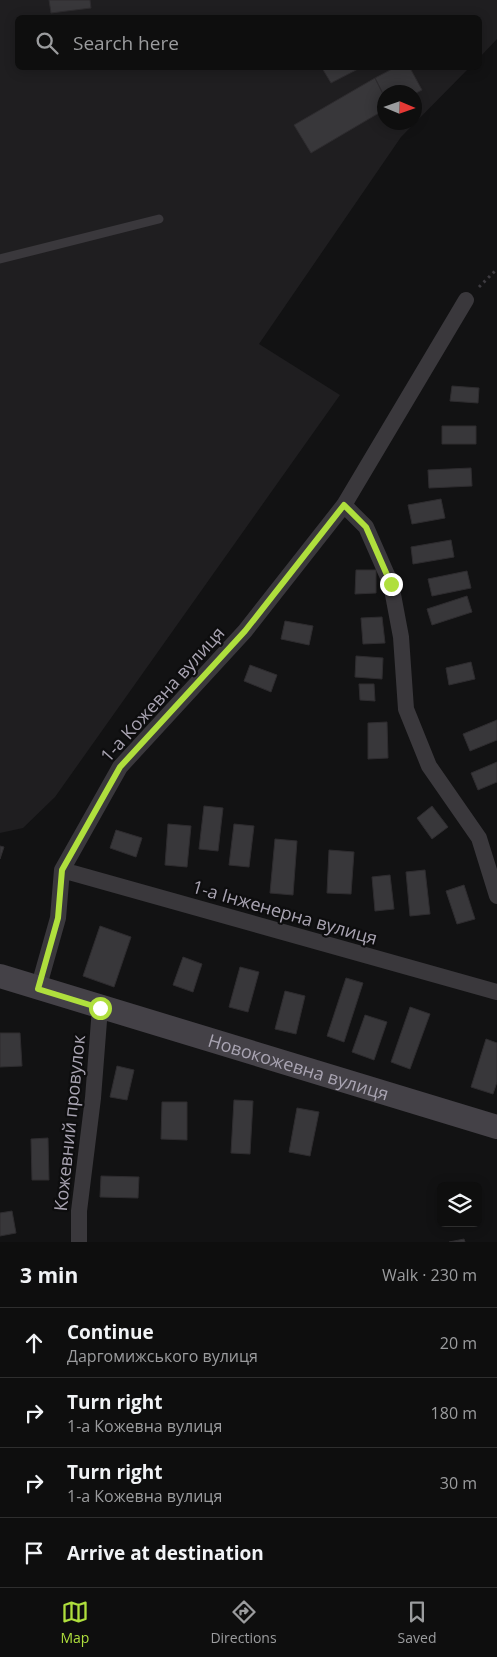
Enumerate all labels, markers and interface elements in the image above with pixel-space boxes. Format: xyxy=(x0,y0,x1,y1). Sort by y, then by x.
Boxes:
search box xyxy=(15,15,482,70)
icon: search xyxy=(33,29,61,57)
text: Search here xyxy=(73,30,179,56)
north arrow xyxy=(377,85,422,130)
route end xyxy=(380,573,403,596)
street label: 1-а Кожевна вулиця xyxy=(95,621,229,767)
street label: 1-а Інженерна вулиця xyxy=(190,874,380,950)
route start xyxy=(89,997,112,1020)
street label: Новокожевна вулиця xyxy=(205,1028,392,1105)
street label: Кожевний провулок xyxy=(48,1033,90,1212)
map controls xyxy=(437,1182,482,1227)
button: layers xyxy=(437,1182,482,1227)
text: 3 min xyxy=(20,1261,78,1289)
text: Walk · 230 m xyxy=(382,1264,477,1286)
text: Continue xyxy=(67,1319,154,1345)
icon: ahead xyxy=(20,1329,48,1357)
text: 20 m xyxy=(440,1332,477,1354)
text: Даргомижського вулиця xyxy=(67,1345,258,1367)
text: Turn right xyxy=(67,1389,162,1415)
icon: right xyxy=(20,1399,48,1427)
text: 180 m xyxy=(431,1402,477,1424)
text: 1-а Кожевна вулиця xyxy=(67,1415,222,1437)
text: Turn right xyxy=(67,1459,162,1485)
icon: right xyxy=(20,1469,48,1497)
text: 30 m xyxy=(440,1472,477,1494)
text: 1-а Кожевна вулиця xyxy=(67,1485,222,1507)
icon: arrive xyxy=(20,1539,48,1567)
text: Arrive at destination xyxy=(67,1540,264,1566)
tab: Map xyxy=(60,1598,89,1647)
tab: Directions xyxy=(210,1598,277,1647)
tab: Saved xyxy=(398,1598,436,1647)

